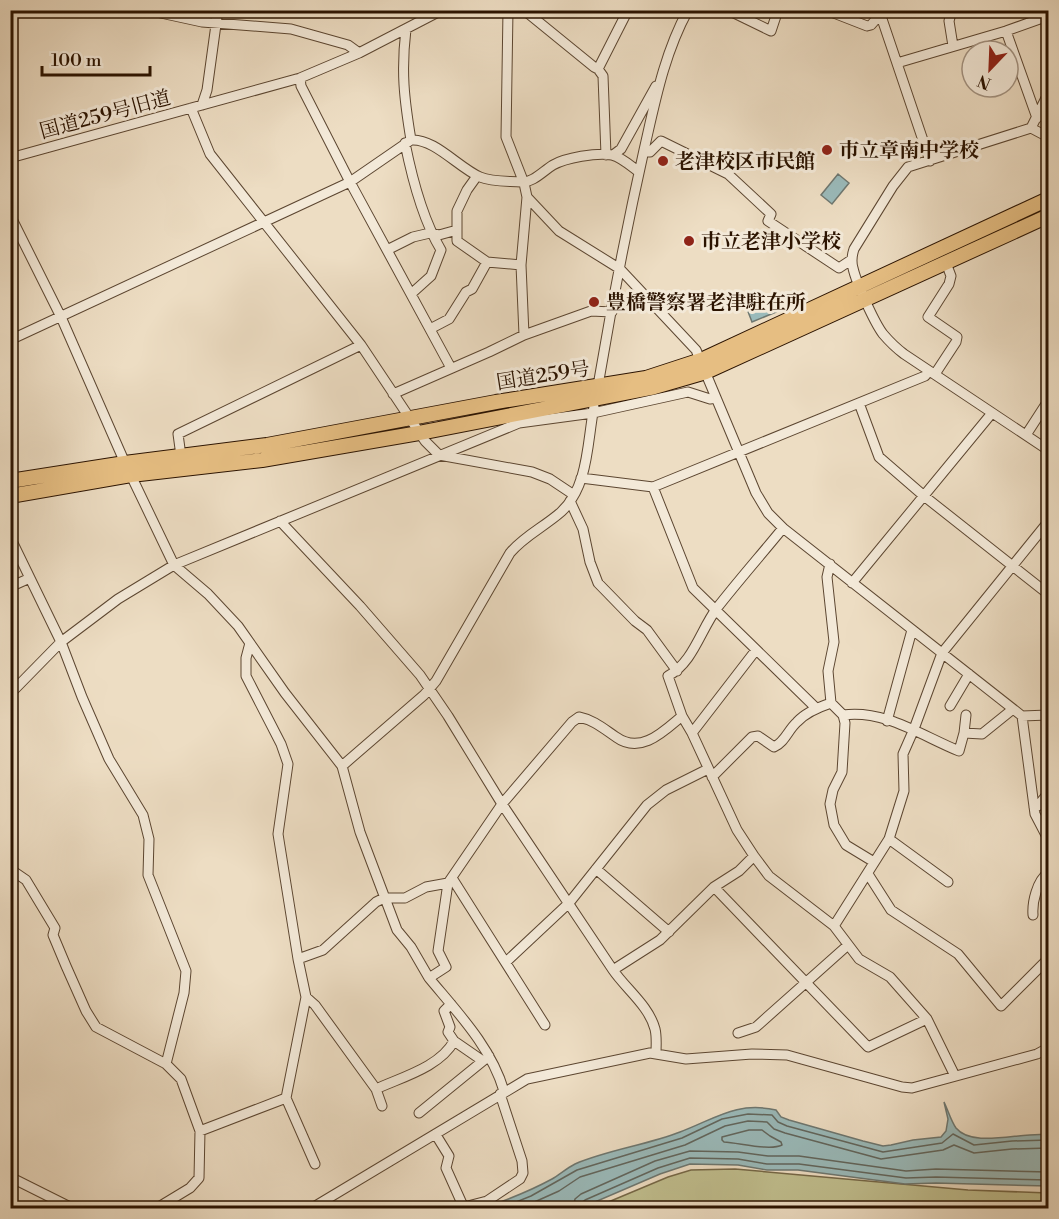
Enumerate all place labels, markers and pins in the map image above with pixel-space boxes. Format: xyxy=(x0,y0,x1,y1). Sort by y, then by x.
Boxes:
place label: 市立章南中学校 xyxy=(839,139,979,164)
marker: 市立章南中学校 xyxy=(820,143,834,157)
place label: 老津校区市民館 xyxy=(675,150,815,175)
marker: 老津校区市民館 xyxy=(656,154,670,168)
place label: 市立老津小学校 xyxy=(701,230,841,255)
marker: 市立老津小学校 xyxy=(682,234,696,248)
place label: 豊橋警察署老津駐在所 xyxy=(606,291,806,316)
marker: 豊橋警察署老津駐在所 xyxy=(587,295,601,309)

